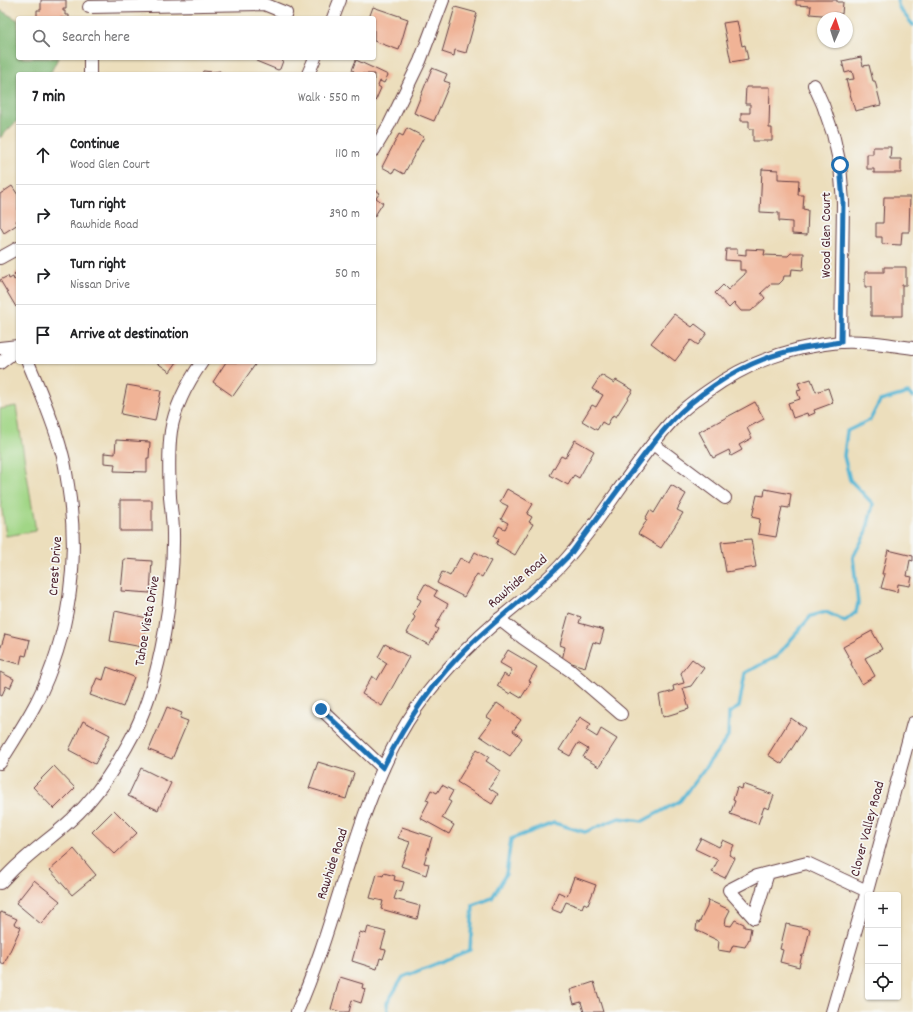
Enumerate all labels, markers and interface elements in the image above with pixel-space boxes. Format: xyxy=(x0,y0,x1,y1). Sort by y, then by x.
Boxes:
north arrow xyxy=(817,12,853,48)
search box xyxy=(16,16,376,60)
icon: search xyxy=(30,27,52,49)
text: Search here xyxy=(62,27,130,49)
text: 7 min xyxy=(32,86,65,110)
text: Walk · 550 m xyxy=(298,89,360,108)
text: Continue xyxy=(70,134,119,156)
icon: ahead xyxy=(32,144,54,166)
text: 110 m xyxy=(335,145,360,164)
text: Wood Glen Court xyxy=(70,156,150,175)
route start xyxy=(831,156,849,174)
street label: Wood Glen Court xyxy=(817,192,837,278)
text: Turn right xyxy=(70,194,126,216)
icon: right xyxy=(32,204,54,226)
text: 390 m xyxy=(329,205,360,224)
text: Rawhide Road xyxy=(70,216,138,235)
text: Turn right xyxy=(70,254,126,276)
icon: right xyxy=(32,264,54,286)
text: 50 m xyxy=(335,265,360,284)
text: Nissan Drive xyxy=(70,276,130,295)
icon: arrive xyxy=(32,324,54,346)
text: Arrive at destination xyxy=(70,324,188,346)
street label: Crest Drive xyxy=(44,536,68,596)
street label: Rawhide Road xyxy=(484,550,552,614)
street label: Tahoe Vista Drive xyxy=(130,574,166,668)
route end xyxy=(312,700,330,718)
street label: Clover Valley Road xyxy=(846,779,890,879)
street label: Rawhide Road xyxy=(312,826,354,902)
map controls xyxy=(865,892,901,1000)
button: + xyxy=(865,892,901,928)
button: − xyxy=(865,928,901,964)
button: locate xyxy=(865,964,901,1000)

